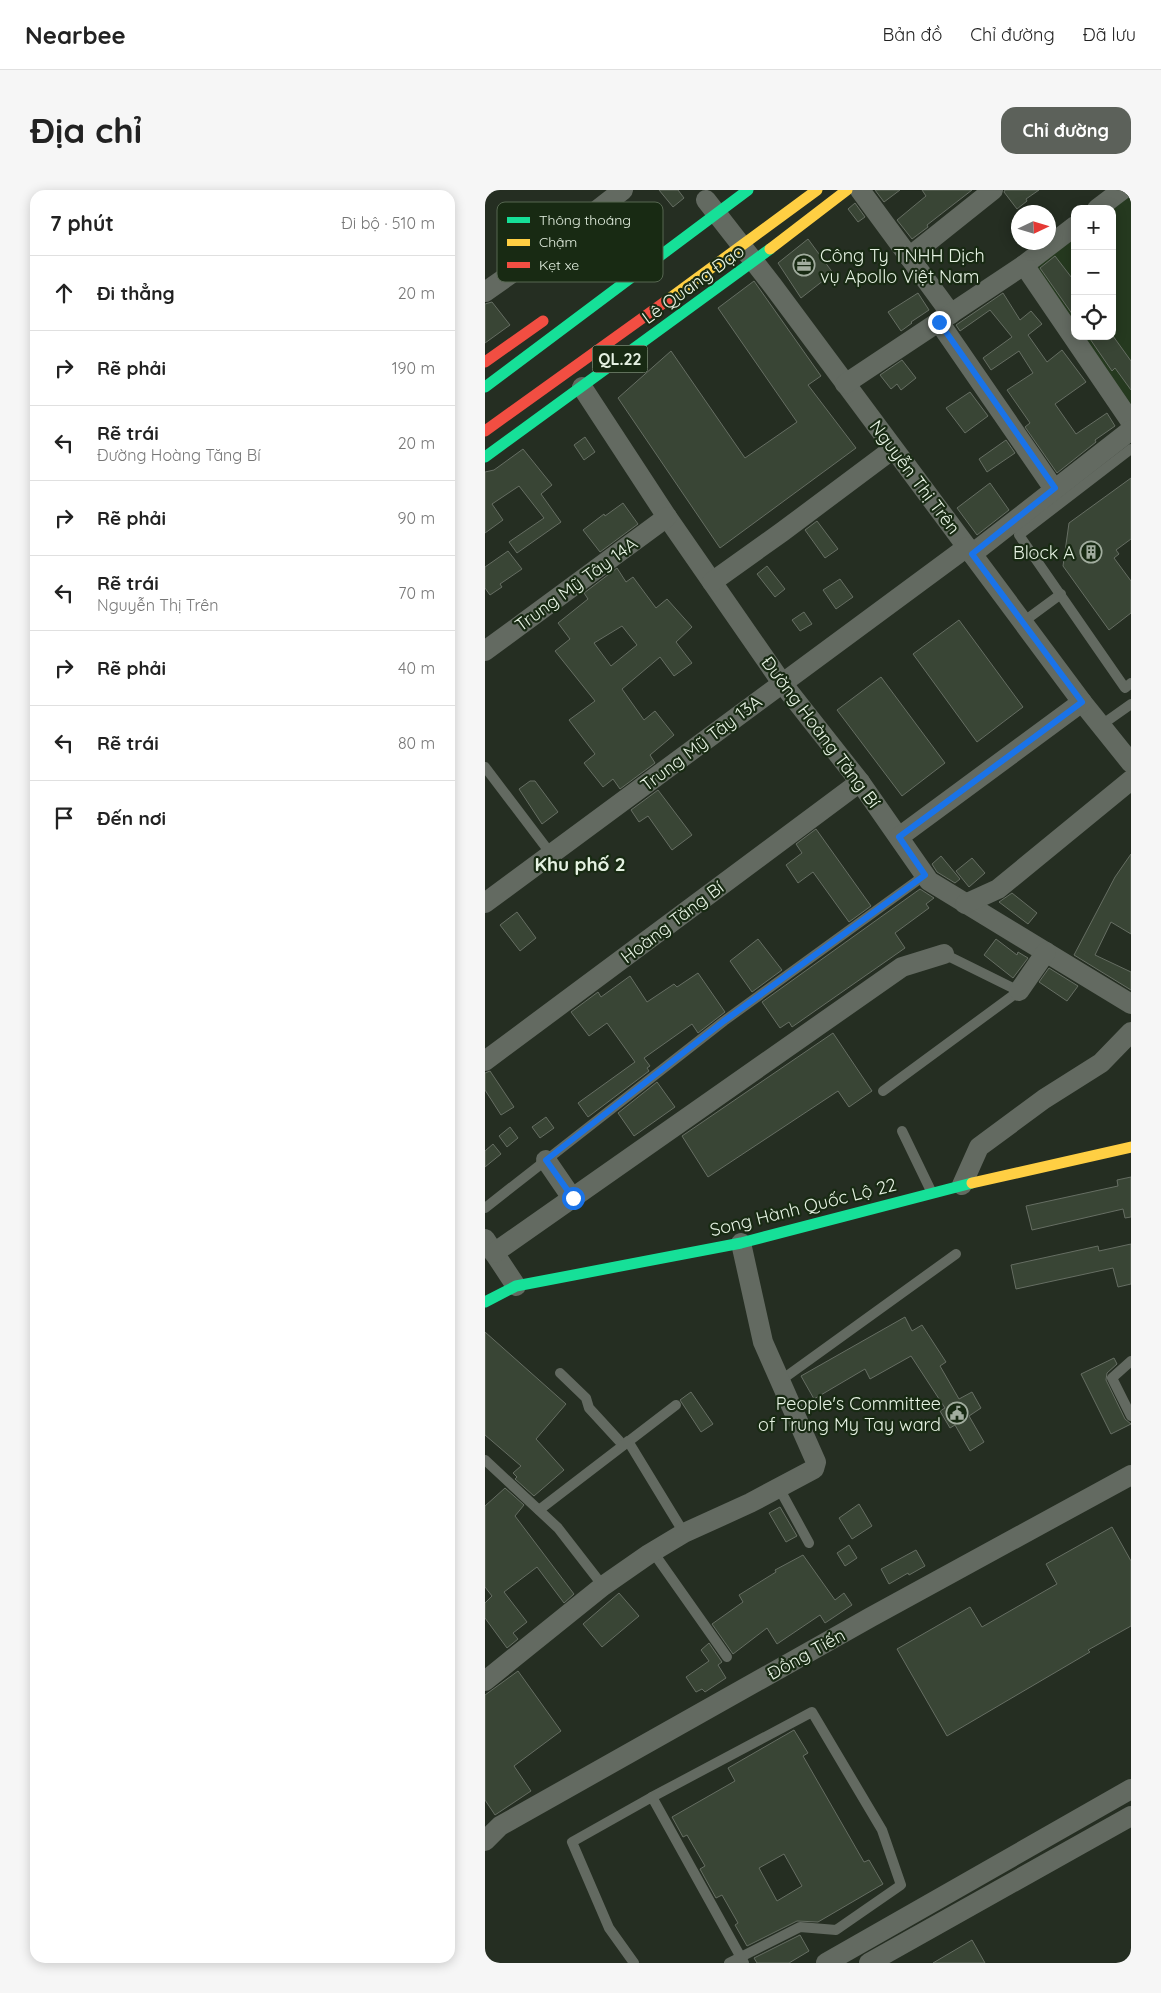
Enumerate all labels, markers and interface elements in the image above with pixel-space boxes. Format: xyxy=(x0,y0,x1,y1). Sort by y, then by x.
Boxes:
text: Nearbee xyxy=(25,20,126,50)
text: Bản đồ xyxy=(883,23,942,46)
text: Chỉ đường xyxy=(970,23,1055,46)
text: Đã lưu xyxy=(1083,23,1136,46)
button: Chỉ đường xyxy=(1001,107,1131,154)
text: Địa chỉ xyxy=(30,108,142,152)
legend xyxy=(497,202,663,282)
north arrow xyxy=(1011,205,1056,250)
map controls xyxy=(1071,205,1116,340)
button: + xyxy=(1071,205,1116,250)
text: 7 phút xyxy=(50,210,114,236)
text: Thông thoáng xyxy=(539,211,631,229)
text: Đi bộ · 510 m xyxy=(341,213,435,233)
text: Chậm xyxy=(539,233,577,251)
street label: Lê Quang Đạo xyxy=(637,239,749,329)
place label: Công Ty TNHH Dịch vụ Apollo Việt Nam xyxy=(820,244,985,288)
button: − xyxy=(1071,250,1116,295)
office icon: Công Ty TNHH Dịch vụ Apollo Việt Nam xyxy=(792,253,816,277)
text: Kẹt xe xyxy=(539,256,579,274)
icon: ahead xyxy=(50,279,78,307)
text: Đi thẳng xyxy=(97,281,175,305)
text: 20 m xyxy=(398,283,435,303)
button: locate xyxy=(1071,295,1116,340)
route end xyxy=(928,311,951,334)
road number: QL.22 xyxy=(593,346,647,372)
icon: right xyxy=(50,354,78,382)
text: Rẽ phải xyxy=(97,356,166,380)
text: 190 m xyxy=(392,358,435,378)
street label: Nguyễn Thị Trên xyxy=(865,415,965,539)
text: Rẽ trái xyxy=(97,421,159,445)
icon: left xyxy=(50,429,78,457)
text: 20 m xyxy=(398,433,435,453)
text: Đường Hoàng Tăng Bí xyxy=(97,445,261,465)
icon: right xyxy=(50,504,78,532)
text: Rẽ phải xyxy=(97,506,166,530)
text: 90 m xyxy=(398,508,435,528)
street label: Trung Mỹ Tây 14A xyxy=(510,532,642,636)
building icon: Block A xyxy=(1079,540,1103,564)
place label: Block A xyxy=(1013,541,1075,564)
text: Rẽ trái xyxy=(97,571,159,595)
icon: left xyxy=(50,579,78,607)
text: 70 m xyxy=(398,583,435,603)
text: Nguyễn Thị Trên xyxy=(97,595,219,615)
street label: Đường Hoàng Tăng Bí xyxy=(756,652,886,813)
icon: right xyxy=(50,654,78,682)
text: Rẽ phải xyxy=(97,656,166,680)
text: 40 m xyxy=(398,658,435,678)
street label: Trung Mỹ Tây 13A xyxy=(636,690,767,796)
icon: left xyxy=(50,729,78,757)
text: Rẽ trái xyxy=(97,731,159,755)
text: 80 m xyxy=(398,733,435,753)
icon: arrive xyxy=(50,804,78,832)
text: Đến nơi xyxy=(97,806,166,830)
district label: Khu phố 2 xyxy=(534,852,626,876)
street label: Hoàng Tăng Bí xyxy=(616,876,728,968)
street label: Song Hành Quốc Lộ 22 xyxy=(707,1173,899,1241)
route start xyxy=(562,1187,585,1210)
place label: People's Committee of Trung My Tay ward xyxy=(758,1392,941,1436)
public building icon: People's Committee of Trung My Tay ward xyxy=(945,1401,969,1425)
street label: Đồng Tiến xyxy=(763,1623,849,1685)

